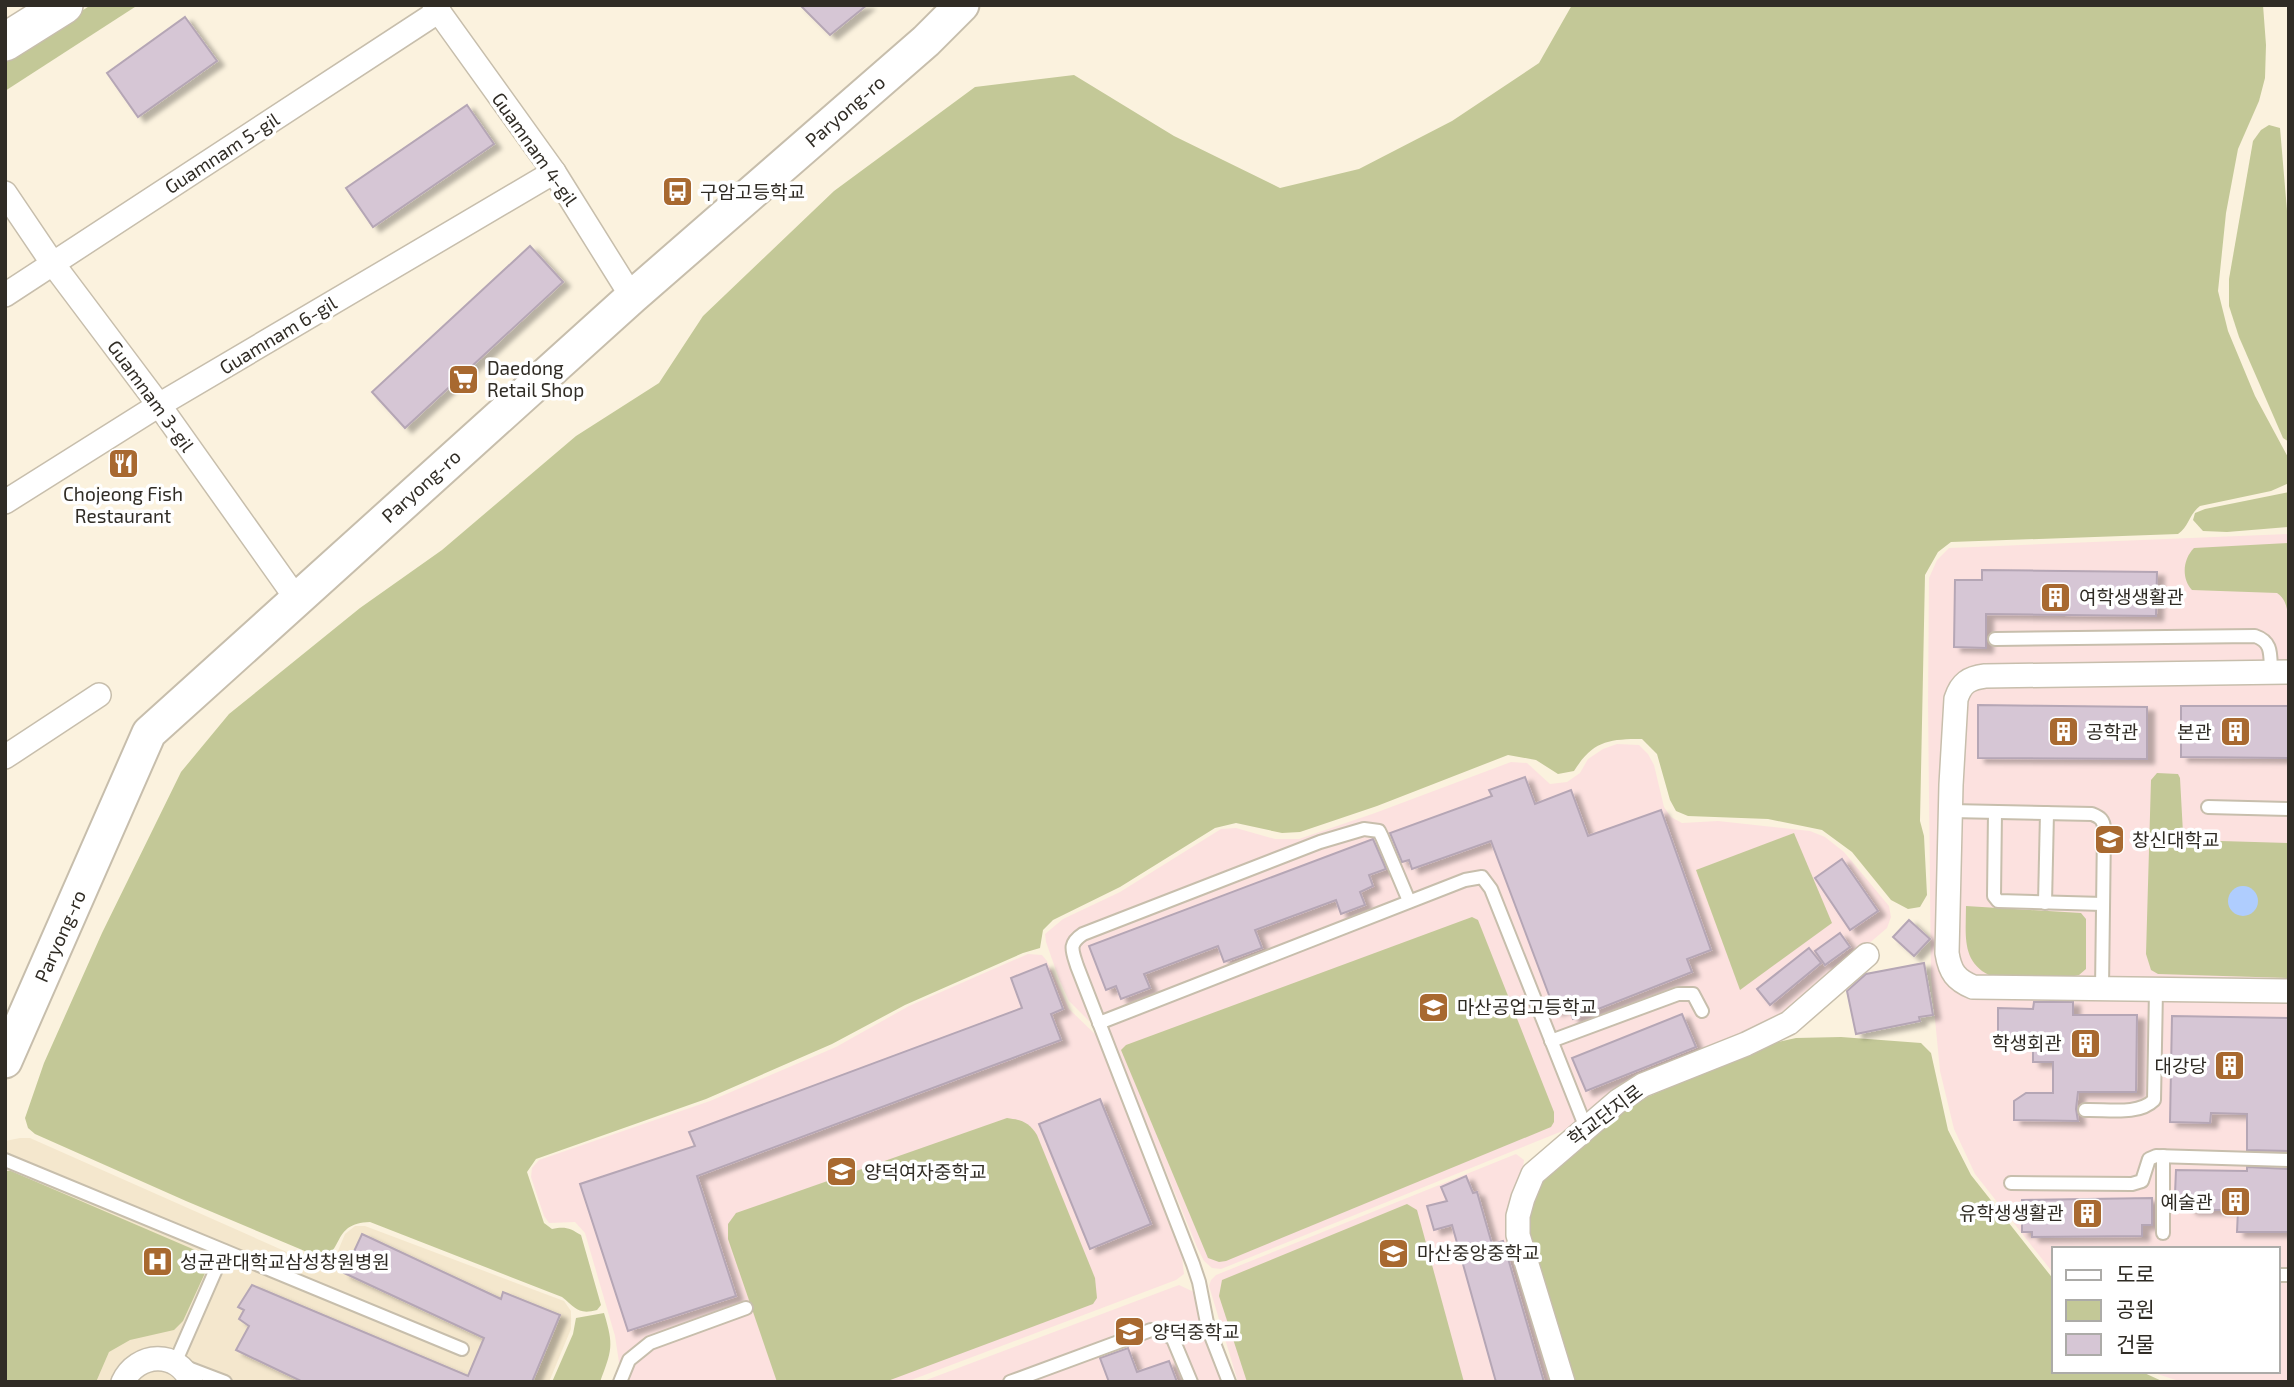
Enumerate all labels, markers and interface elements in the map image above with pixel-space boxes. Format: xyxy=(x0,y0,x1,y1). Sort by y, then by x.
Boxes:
street label: Paryong-ro xyxy=(800,70,889,152)
street label: Guamnam 4-gil xyxy=(488,87,583,210)
street label: Guamnam 5-gil xyxy=(160,107,284,198)
bus stop icon: 구암고등학교 xyxy=(660,175,694,209)
place label: 구암고등학교 xyxy=(700,180,805,203)
street label: Guamnam 6-gil xyxy=(215,290,341,379)
street label: Guamnam 3-gil xyxy=(103,335,200,456)
place label: Daedong Retail Shop xyxy=(487,356,584,401)
supermarket icon: Daedong Retail Shop xyxy=(447,362,481,396)
street label: Paryong-ro xyxy=(376,444,465,527)
restaurant icon: Chojeong Fish Restaurant xyxy=(106,446,140,480)
place label: Chojeong Fish Restaurant xyxy=(63,482,183,527)
building icon: 여학생생활관 xyxy=(2039,580,2073,614)
place label: 여학생생활관 xyxy=(2079,585,2184,608)
building icon: 공학관 xyxy=(2046,715,2080,749)
building icon: 본관 xyxy=(2218,715,2252,749)
place label: 공학관 xyxy=(2086,720,2138,743)
place label: 본관 xyxy=(2177,720,2212,743)
school or university icon: 창신대학교 xyxy=(2092,823,2126,857)
place label: 창신대학교 xyxy=(2132,828,2219,851)
street label: Paryong-ro xyxy=(29,886,90,985)
school or university icon: 마산공업고등학교 xyxy=(1417,990,1451,1024)
place label: 마산공업고등학교 xyxy=(1457,995,1597,1018)
building icon: 학생회관 xyxy=(2068,1026,2102,1060)
place label: 학생회관 xyxy=(1992,1031,2062,1054)
building icon: 대강당 xyxy=(2213,1049,2247,1083)
place label: 대강당 xyxy=(2155,1054,2207,1077)
street label: 학교단지로 xyxy=(1563,1079,1647,1150)
school or university icon: 양덕여자중학교 xyxy=(824,1155,858,1189)
place label: 양덕여자중학교 xyxy=(864,1160,986,1183)
building icon: 예술관 xyxy=(2219,1185,2253,1219)
place label: 예술관 xyxy=(2161,1190,2213,1213)
building icon: 유학생생활관 xyxy=(2070,1196,2104,1230)
place label: 유학생생활관 xyxy=(1959,1201,2064,1224)
school or university icon: 마산중앙중학교 xyxy=(1377,1236,1411,1270)
place label: 마산중앙중학교 xyxy=(1417,1241,1539,1264)
hospital icon: 성균관대학교삼성창원병원 xyxy=(140,1245,174,1279)
legend xyxy=(2052,1247,2280,1373)
place label: 성균관대학교삼성창원병원 xyxy=(180,1250,390,1273)
text: 도로 xyxy=(2116,1261,2155,1286)
text: 공원 xyxy=(2116,1296,2155,1321)
school or university icon: 양덕중학교 xyxy=(1112,1315,1146,1349)
place label: 양덕중학교 xyxy=(1152,1320,1239,1343)
text: 건물 xyxy=(2116,1331,2155,1356)

